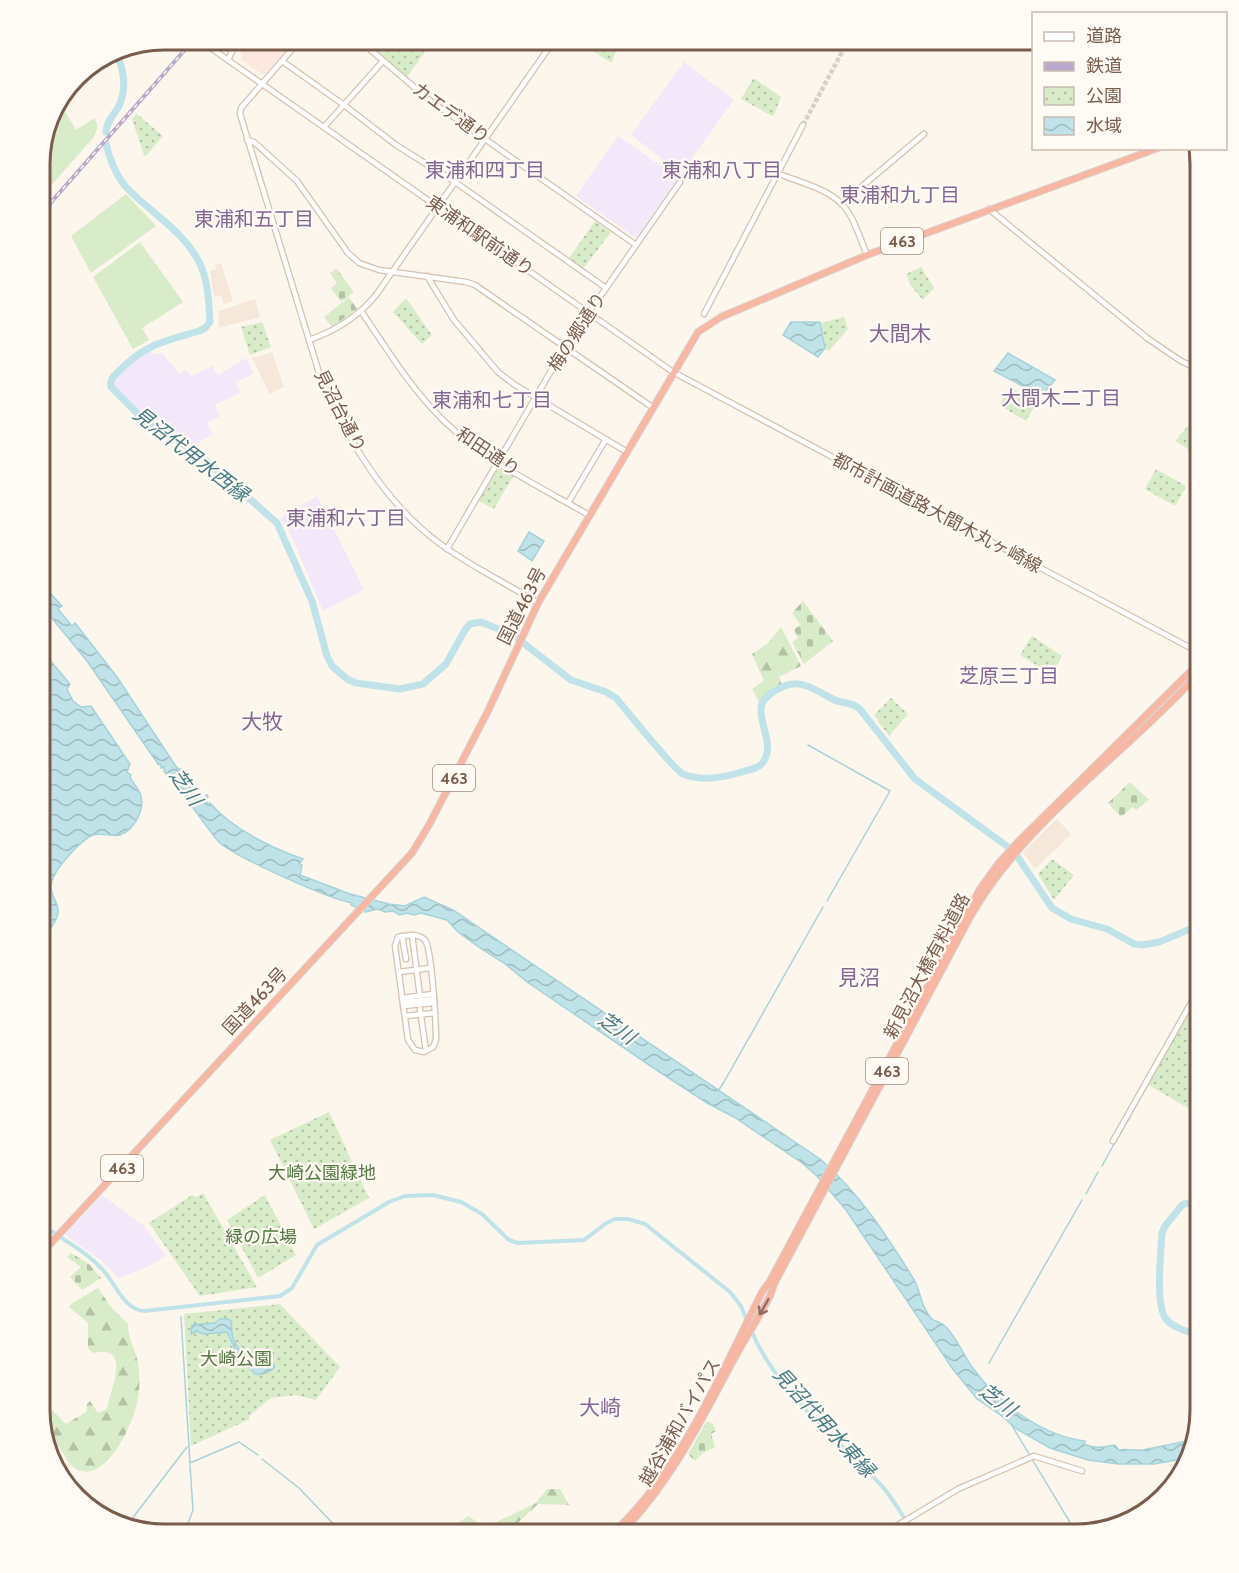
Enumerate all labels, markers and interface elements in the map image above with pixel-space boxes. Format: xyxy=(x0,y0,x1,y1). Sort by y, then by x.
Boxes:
legend xyxy=(1032,12,1227,150)
text: 道路 xyxy=(1086,25,1122,47)
text: 鉄道 xyxy=(1086,55,1122,77)
street label: カエデ通り xyxy=(408,78,494,148)
text: 公園 xyxy=(1086,85,1122,107)
text: 水域 xyxy=(1086,115,1122,137)
district label: 東浦和四丁目 xyxy=(425,158,545,182)
district label: 東浦和八丁目 xyxy=(662,158,782,182)
district label: 東浦和九丁目 xyxy=(840,183,960,207)
street label: 東浦和駅前通り xyxy=(422,191,538,281)
district label: 東浦和五丁目 xyxy=(194,207,314,231)
road number: 463 xyxy=(881,228,923,254)
street label: 梅の郷通り xyxy=(543,288,611,376)
district label: 大間木 xyxy=(869,321,932,346)
street label: 見沼台通り xyxy=(310,366,370,456)
district label: 大間木二丁目 xyxy=(1001,386,1121,410)
district label: 東浦和七丁目 xyxy=(432,388,552,412)
water label: 見沼代用水西縁 xyxy=(128,401,255,508)
street label: 和田通り xyxy=(452,423,524,481)
street label: 都市計画道路大間木丸ヶ崎線 xyxy=(829,448,1045,578)
district label: 東浦和六丁目 xyxy=(286,506,406,530)
street label: 国道463号 xyxy=(493,563,551,649)
district label: 芝原三丁目 xyxy=(959,664,1059,688)
district label: 大牧 xyxy=(241,709,283,734)
water label: 芝川 xyxy=(165,764,208,812)
road number: 463 xyxy=(433,765,475,791)
street label: 新見沼大橋有料道路 xyxy=(879,889,975,1043)
street label: 国道463号 xyxy=(218,963,292,1039)
district label: 見沼 xyxy=(838,965,880,990)
water label: 芝川 xyxy=(594,1007,642,1050)
road number: 463 xyxy=(866,1058,908,1084)
road number: 463 xyxy=(101,1155,143,1181)
park label: 大崎公園緑地 xyxy=(268,1162,376,1184)
park label: 緑の広場 xyxy=(225,1226,297,1248)
one-way arrow xyxy=(758,1298,770,1315)
park label: 大崎公園 xyxy=(200,1348,272,1370)
street label: 越谷浦和バイパス xyxy=(635,1354,725,1490)
water label: 見沼代用水東縁 xyxy=(768,1362,881,1484)
water label: 芝川 xyxy=(975,1378,1023,1423)
district label: 大崎 xyxy=(579,1395,621,1420)

